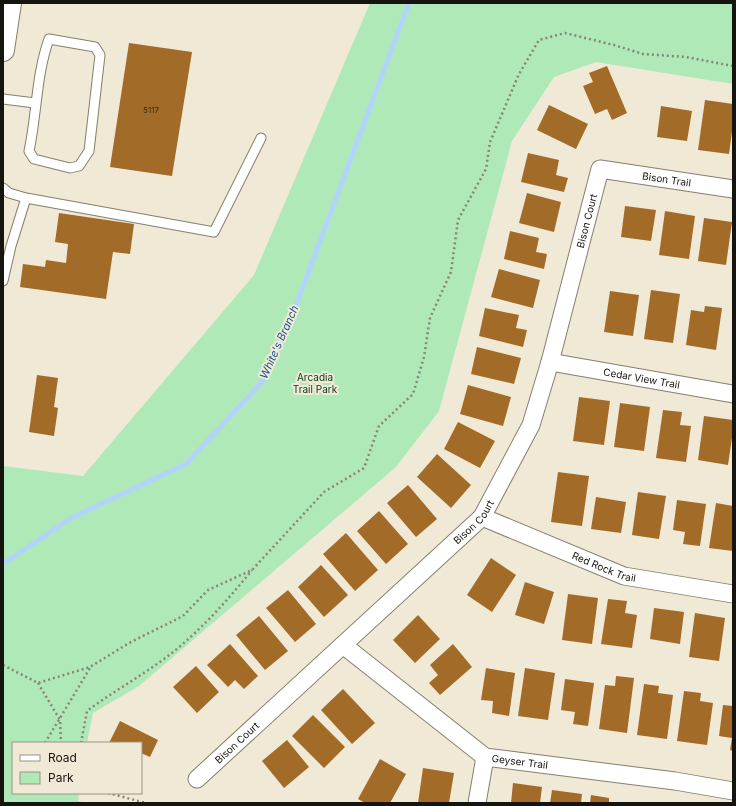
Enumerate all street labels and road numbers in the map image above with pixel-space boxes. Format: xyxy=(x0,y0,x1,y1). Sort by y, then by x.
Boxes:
street label: Bison Trail xyxy=(642,169,692,189)
street label: Bison Court xyxy=(574,192,600,249)
street label: Cedar View Trail xyxy=(602,365,681,391)
street label: Bison Court xyxy=(451,497,496,546)
street label: Red Rock Trail xyxy=(570,549,637,584)
street label: Bison Court xyxy=(212,719,262,766)
street label: Geyser Trail xyxy=(491,752,549,771)

